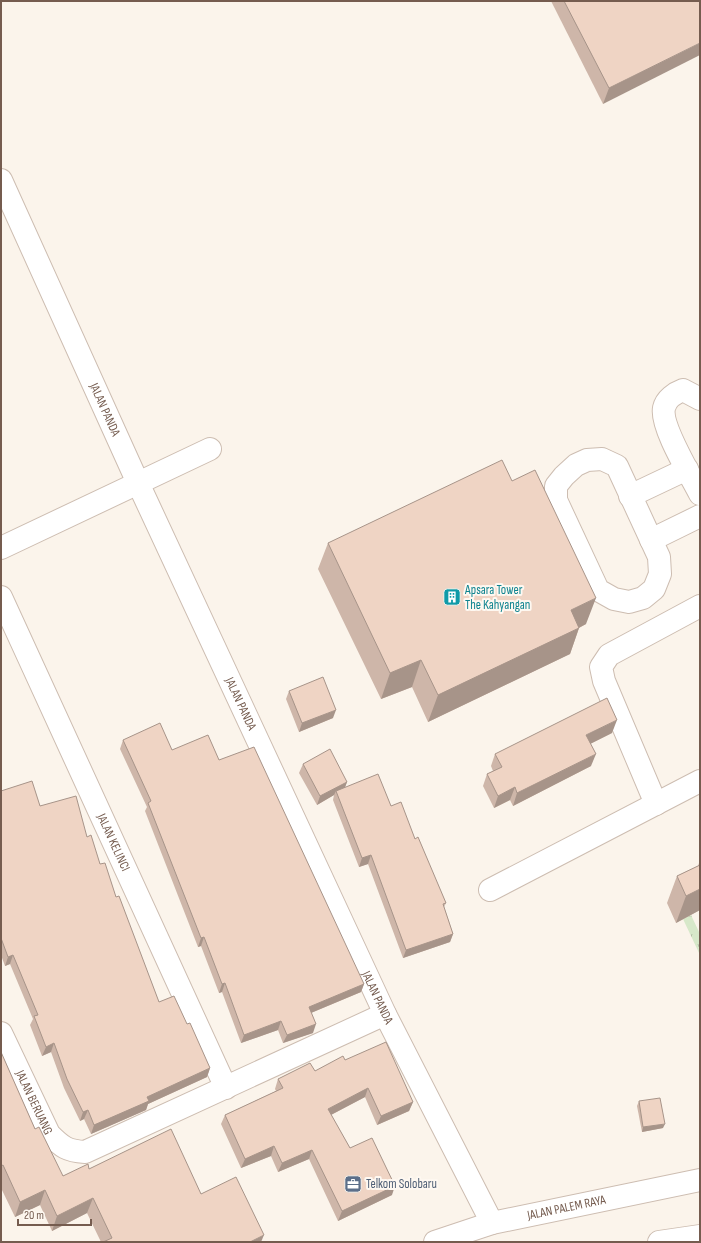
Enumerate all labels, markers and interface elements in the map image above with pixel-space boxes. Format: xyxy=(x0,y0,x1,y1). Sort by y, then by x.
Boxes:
street label: JALAN PANDA xyxy=(85,380,124,439)
place label: Apsara Tower The Kahyangan xyxy=(464,582,530,613)
building icon: Apsara Tower The Kahyangan xyxy=(442,587,462,607)
street label: JALAN PANDA xyxy=(221,674,260,733)
street label: JALAN KELINCI xyxy=(93,810,134,874)
street label: JALAN PANDA xyxy=(358,968,397,1027)
street label: JALAN BERUANG xyxy=(11,1067,56,1137)
office icon: Telkom Solobaru xyxy=(343,1174,363,1194)
place label: Telkom Solobaru xyxy=(366,1176,437,1192)
street label: JALAN PALEM RAYA xyxy=(525,1192,607,1224)
scale bar xyxy=(18,1201,91,1227)
text: 20 m xyxy=(24,1208,44,1223)

